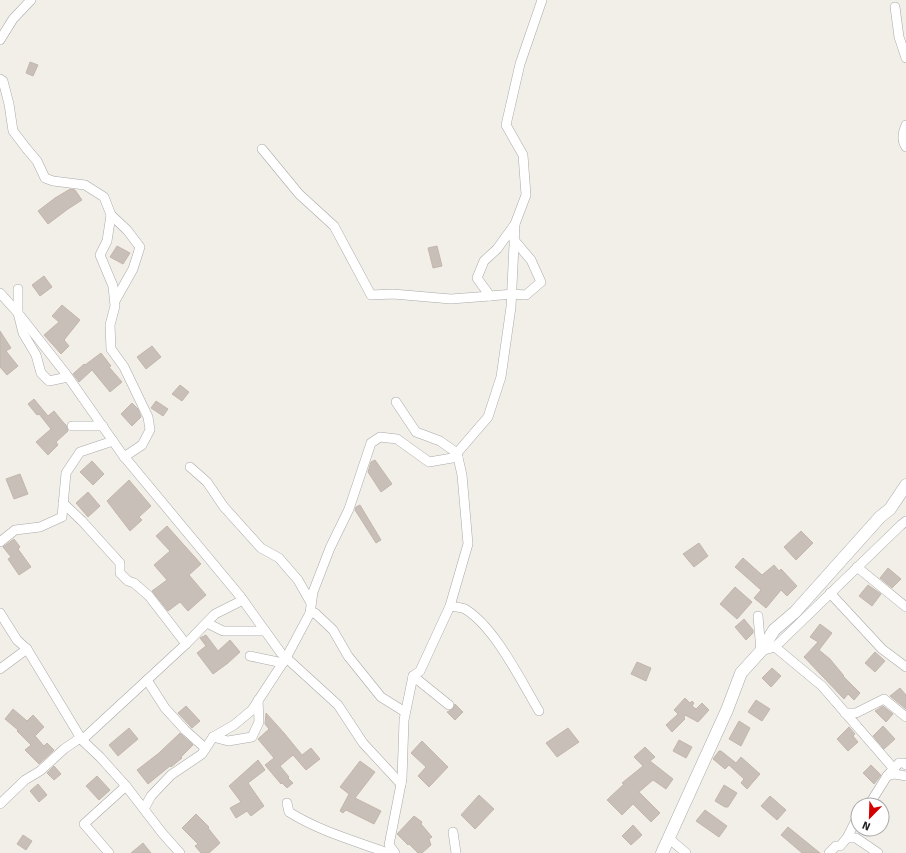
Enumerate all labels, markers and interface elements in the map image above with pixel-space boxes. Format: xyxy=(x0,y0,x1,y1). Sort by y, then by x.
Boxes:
north arrow xyxy=(850,797,890,837)
text: N xyxy=(860,818,872,833)

